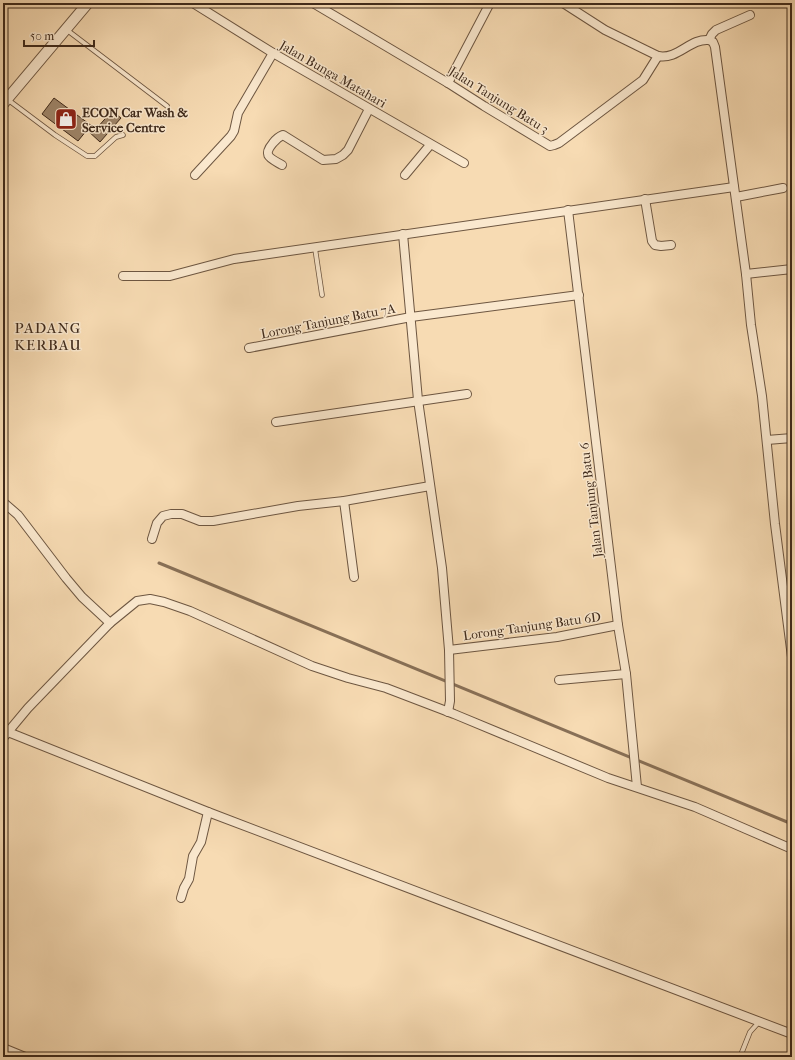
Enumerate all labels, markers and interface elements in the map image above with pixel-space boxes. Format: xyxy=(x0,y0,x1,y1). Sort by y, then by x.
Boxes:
scale bar xyxy=(24,22,94,48)
text: 50 m xyxy=(30,29,54,43)
street label: Jalan Bunga Matahari xyxy=(276,37,389,111)
street label: Jalan Tanjung Batu 3 xyxy=(446,63,551,137)
place label: ECON Car Wash & Service Centre xyxy=(82,105,188,135)
shop icon: ECON Car Wash & Service Centre xyxy=(53,106,79,132)
street label: Lorong Tanjung Batu 7A xyxy=(259,300,397,341)
district label: PADANG KERBAU xyxy=(14,319,82,354)
street label: Jalan Tanjung Batu 6 xyxy=(576,441,606,559)
street label: Lorong Tanjung Batu 6D xyxy=(462,609,602,643)

